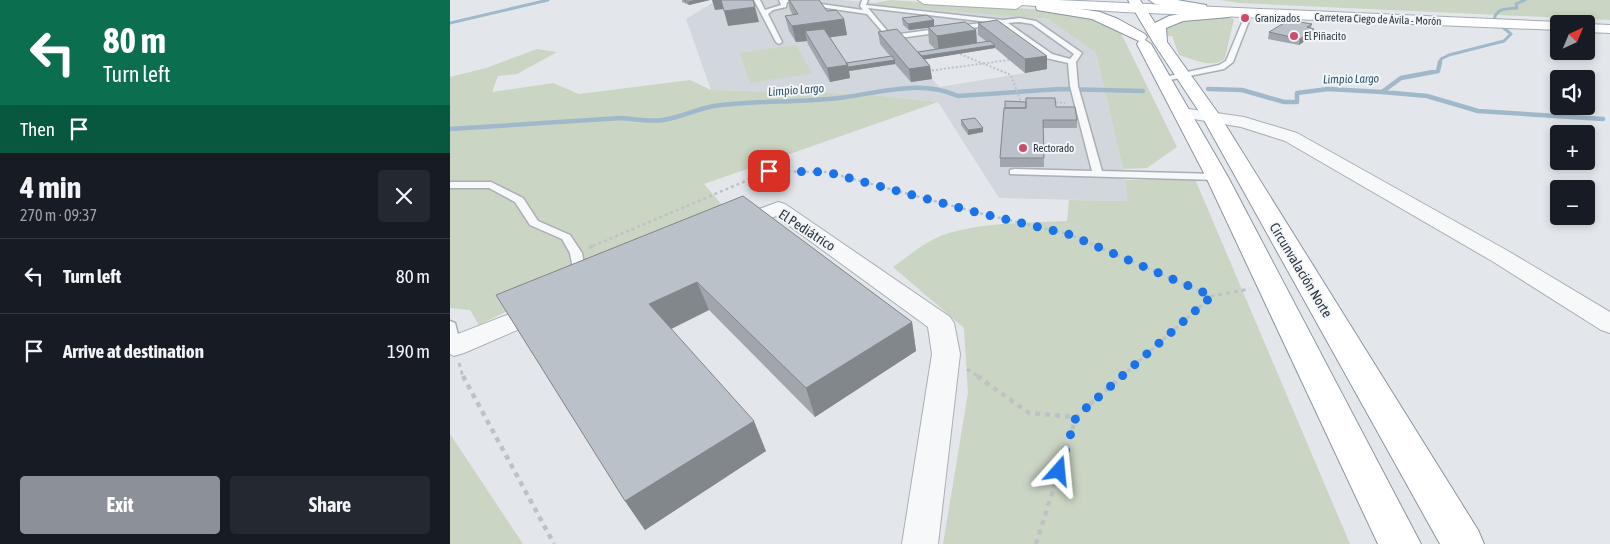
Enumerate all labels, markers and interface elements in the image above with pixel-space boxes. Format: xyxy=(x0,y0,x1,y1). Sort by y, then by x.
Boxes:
street label: Carretera Ciego de Ávila - Morón xyxy=(1314,11,1442,27)
marker: Granizados xyxy=(1239,12,1251,24)
place label: Granizados xyxy=(1255,12,1300,24)
north arrow xyxy=(1550,15,1595,60)
map controls xyxy=(1550,15,1595,225)
icon: left xyxy=(20,20,85,85)
text: 80 m xyxy=(103,20,166,60)
marker: El Piñacito xyxy=(1288,30,1300,42)
place label: El Piñacito xyxy=(1304,30,1346,42)
text: Turn left xyxy=(103,61,170,87)
button: sound xyxy=(1550,70,1595,115)
water label: Limpio Largo xyxy=(1323,72,1380,86)
water label: Limpio Largo xyxy=(767,81,825,99)
icon: arrive xyxy=(65,115,93,143)
text: Then xyxy=(20,118,55,140)
button: + xyxy=(1550,125,1595,170)
marker: Rectorado xyxy=(1017,142,1029,154)
place label: Rectorado xyxy=(1033,142,1074,154)
pin xyxy=(748,150,790,192)
icon: arrive xyxy=(755,157,783,185)
text: 4 min xyxy=(20,170,81,204)
button: close xyxy=(378,170,430,222)
button: − xyxy=(1550,180,1595,225)
text: 270 m · 09:37 xyxy=(20,206,97,224)
street label: El Pediátrico xyxy=(776,206,838,254)
street label: Circunvalación Norte xyxy=(1266,220,1336,320)
icon: left xyxy=(20,262,48,290)
text: Turn left xyxy=(63,265,121,287)
text: 80 m xyxy=(396,265,430,287)
icon: arrive xyxy=(20,337,48,365)
text: Arrive at destination xyxy=(63,340,204,362)
text: 190 m xyxy=(387,340,430,362)
position arrow xyxy=(1032,444,1084,496)
button: Exit xyxy=(20,476,220,534)
button: Share xyxy=(230,476,430,534)

